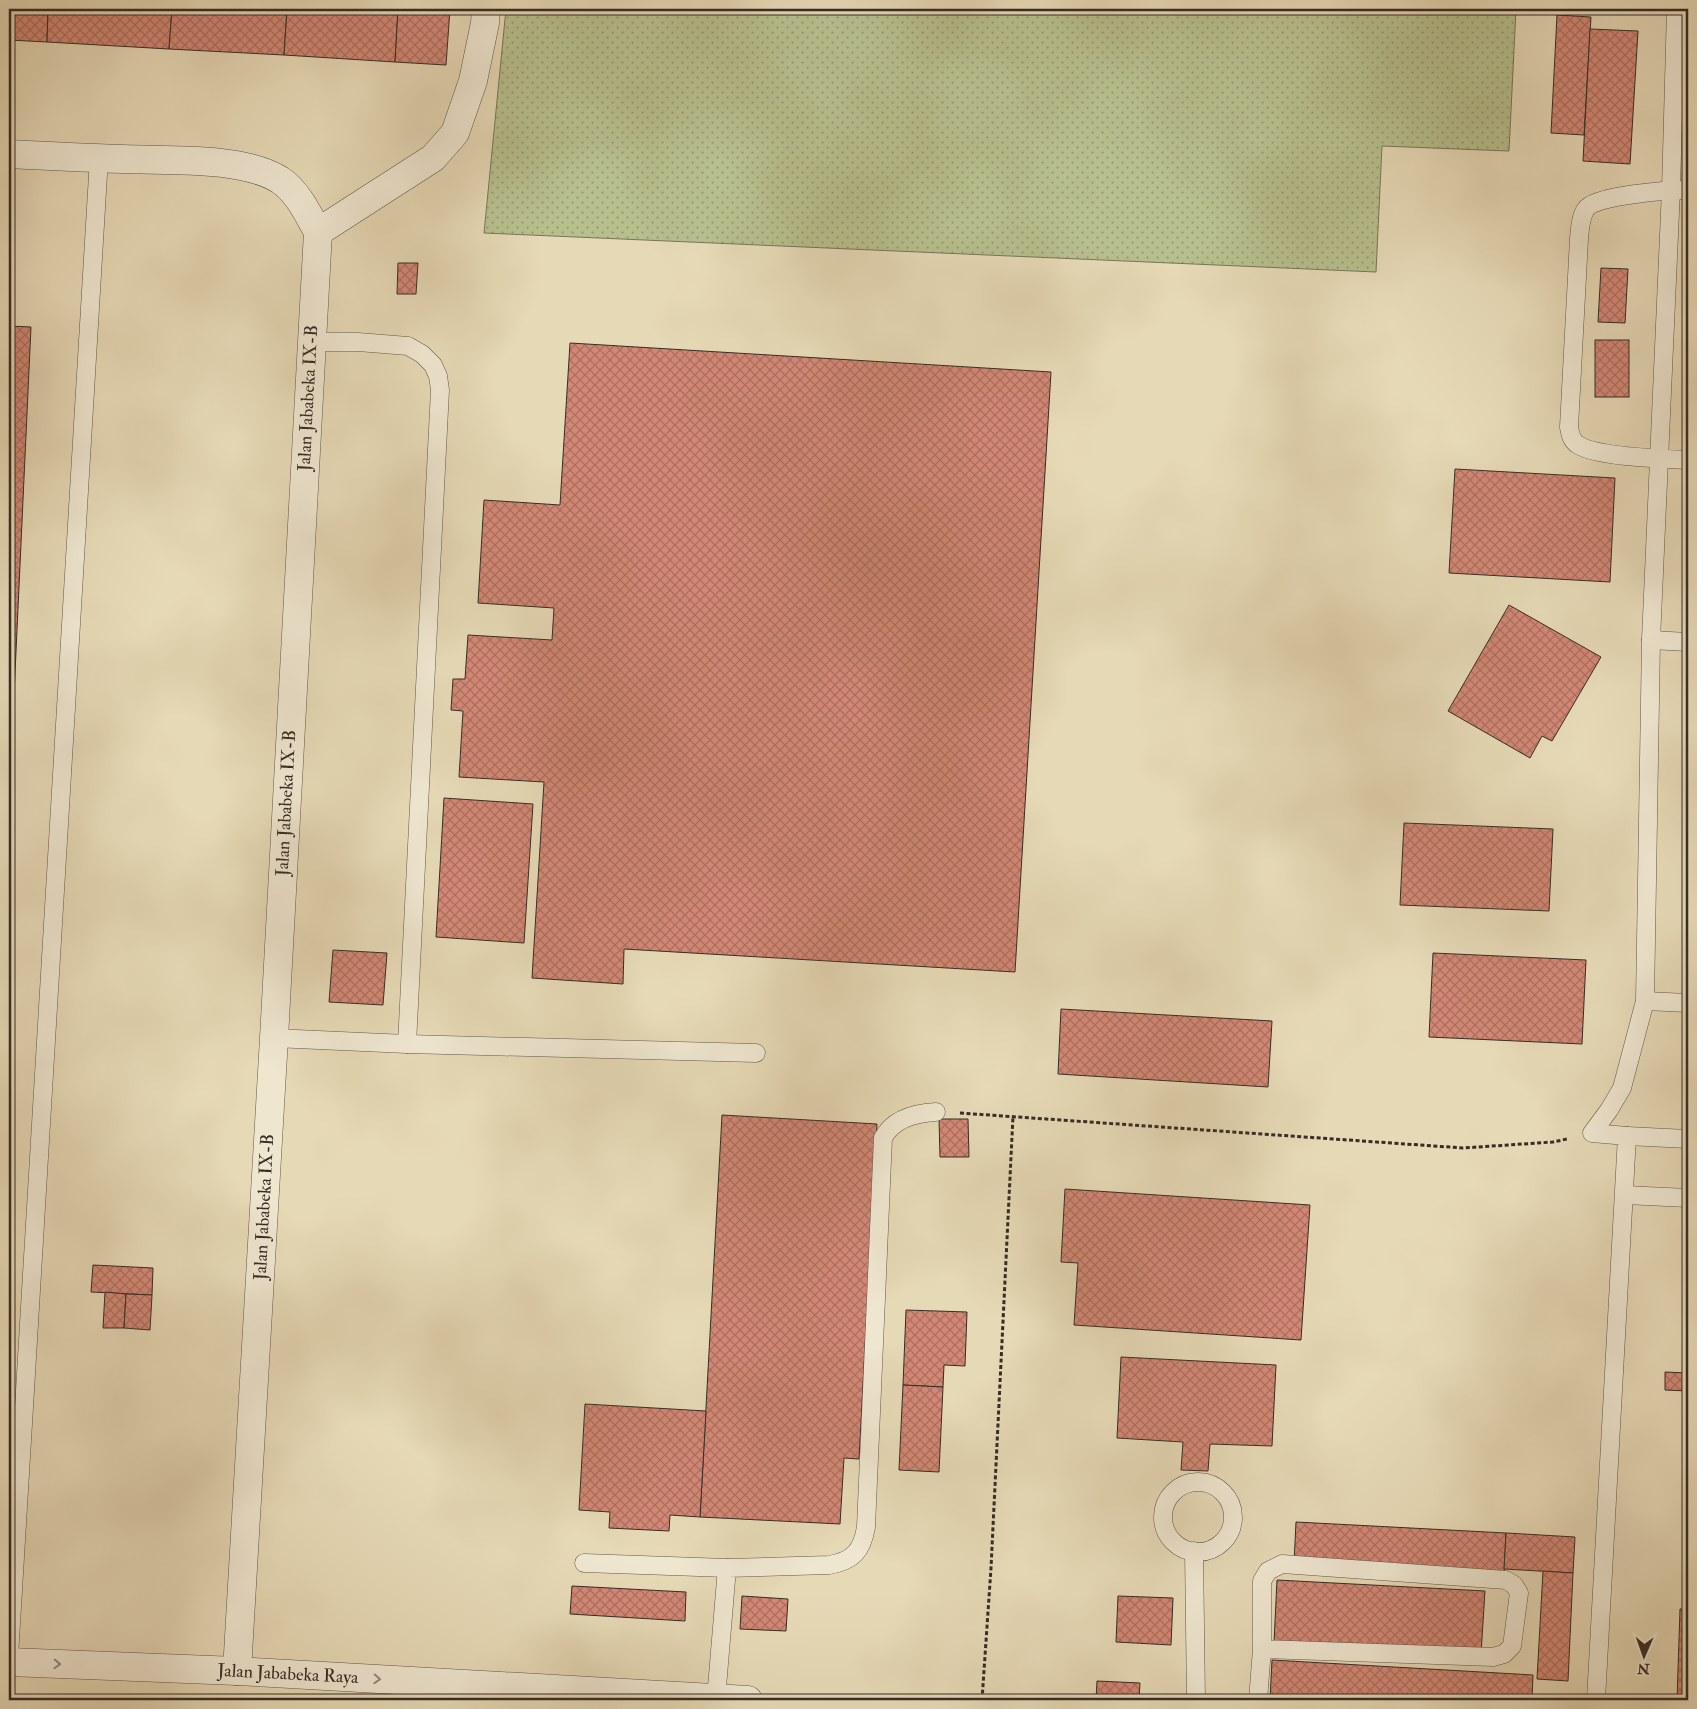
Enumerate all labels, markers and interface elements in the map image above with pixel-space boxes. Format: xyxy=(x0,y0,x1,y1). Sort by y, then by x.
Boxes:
street label: Jalan Jababeka IX-B xyxy=(293,324,323,473)
street label: Jalan Jababeka IX-B xyxy=(271,729,301,878)
street label: Jalan Jababeka IX-B xyxy=(249,1133,279,1282)
north arrow xyxy=(1620,1632,1670,1682)
one-way arrow xyxy=(54,1658,62,1669)
street label: Jalan Jababeka Raya xyxy=(216,1659,360,1689)
text: N xyxy=(1637,1660,1651,1677)
one-way arrow xyxy=(373,1674,381,1685)

